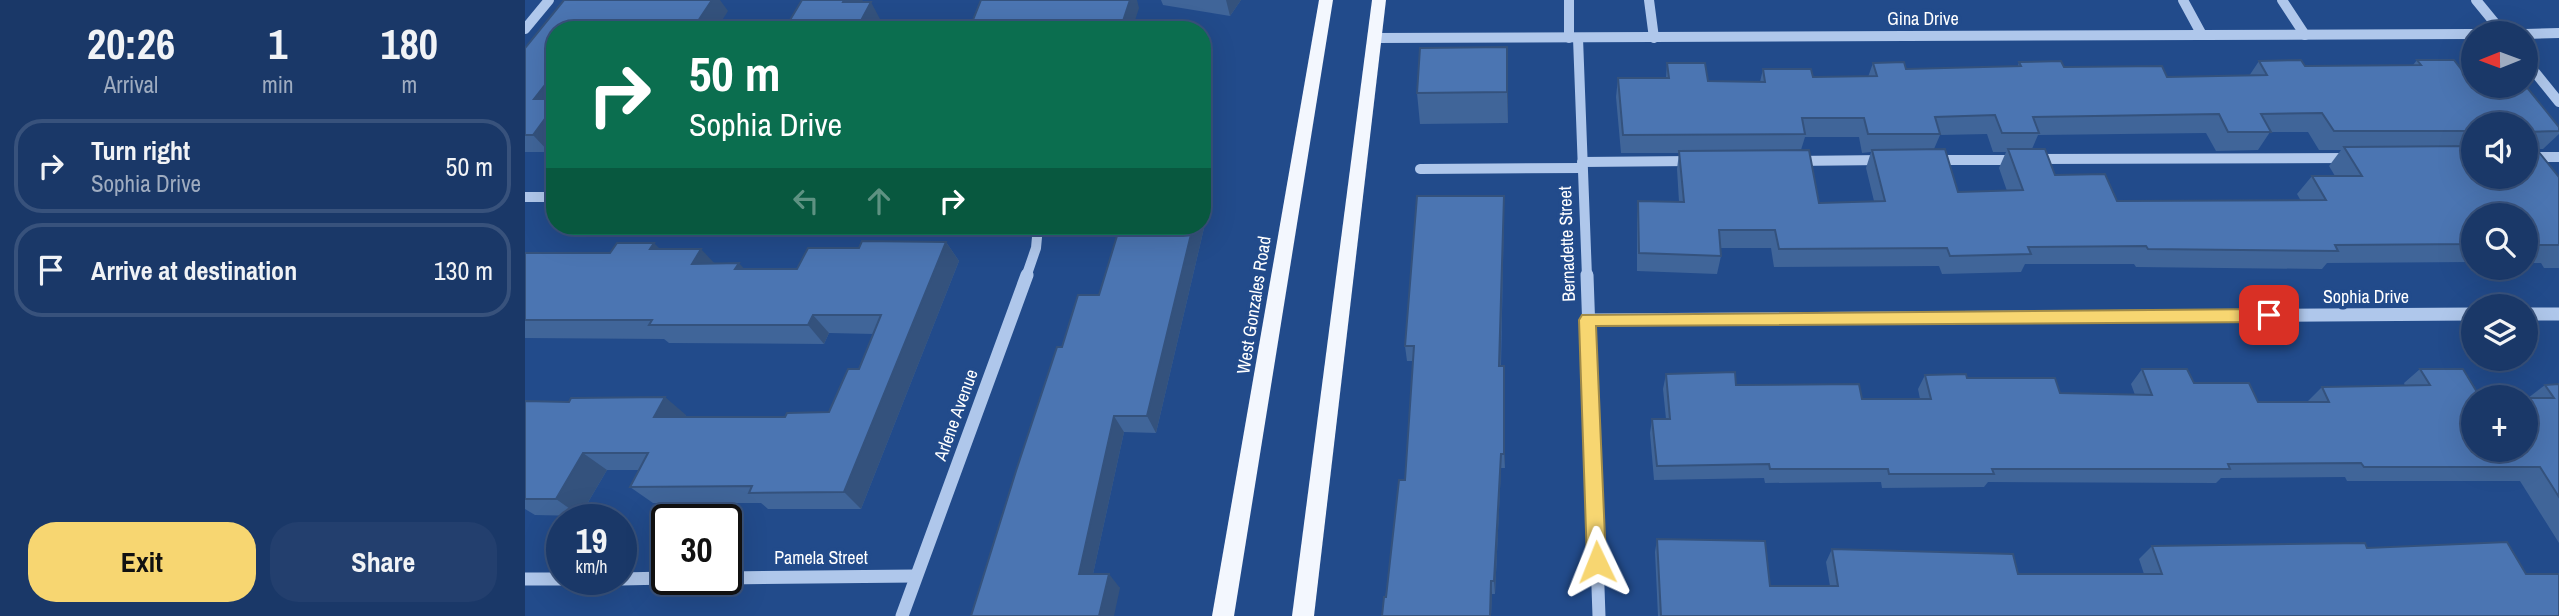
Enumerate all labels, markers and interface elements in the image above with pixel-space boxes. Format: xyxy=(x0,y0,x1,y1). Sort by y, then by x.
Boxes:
street label: Gina Drive xyxy=(1887,6,1959,31)
text: 20:26 xyxy=(87,16,175,72)
text: 1 xyxy=(268,16,287,72)
text: 180 xyxy=(381,16,438,72)
north arrow xyxy=(2461,21,2537,98)
map controls xyxy=(2461,21,2538,462)
text: 50 m xyxy=(689,40,781,106)
icon: right xyxy=(574,49,665,140)
text: Arrival xyxy=(104,69,158,100)
text: min xyxy=(262,69,294,100)
text: m xyxy=(401,69,417,100)
text: Sophia Drive xyxy=(689,103,842,146)
button: sound xyxy=(2461,112,2538,189)
text: Turn right xyxy=(91,133,190,168)
icon: right xyxy=(32,147,70,185)
text: 50 m xyxy=(446,149,493,184)
text: Sophia Drive xyxy=(91,168,201,199)
icon: left xyxy=(787,182,825,220)
icon: ahead xyxy=(860,182,898,220)
icon: right xyxy=(933,182,971,220)
street label: Bernadette Street xyxy=(1552,186,1581,302)
button: search xyxy=(2461,203,2538,280)
street label: West Gonzales Road xyxy=(1230,234,1277,376)
icon: arrive xyxy=(32,251,70,289)
text: Arrive at destination xyxy=(91,253,297,288)
text: 130 m xyxy=(434,253,493,288)
street label: Sophia Drive xyxy=(2323,284,2409,309)
pin xyxy=(2239,285,2299,345)
button: layers xyxy=(2461,294,2538,371)
icon: arrive xyxy=(2250,296,2288,334)
street label: Arlene Avenue xyxy=(927,366,984,465)
button: + xyxy=(2461,385,2538,462)
speed limit sign: 30 xyxy=(651,504,742,595)
text: 19 xyxy=(576,517,607,564)
button: Exit xyxy=(28,522,256,602)
button: Share xyxy=(270,522,497,602)
position arrow xyxy=(1560,525,1634,599)
street label: Pamela Street xyxy=(774,545,868,570)
text: km/h xyxy=(576,554,608,579)

